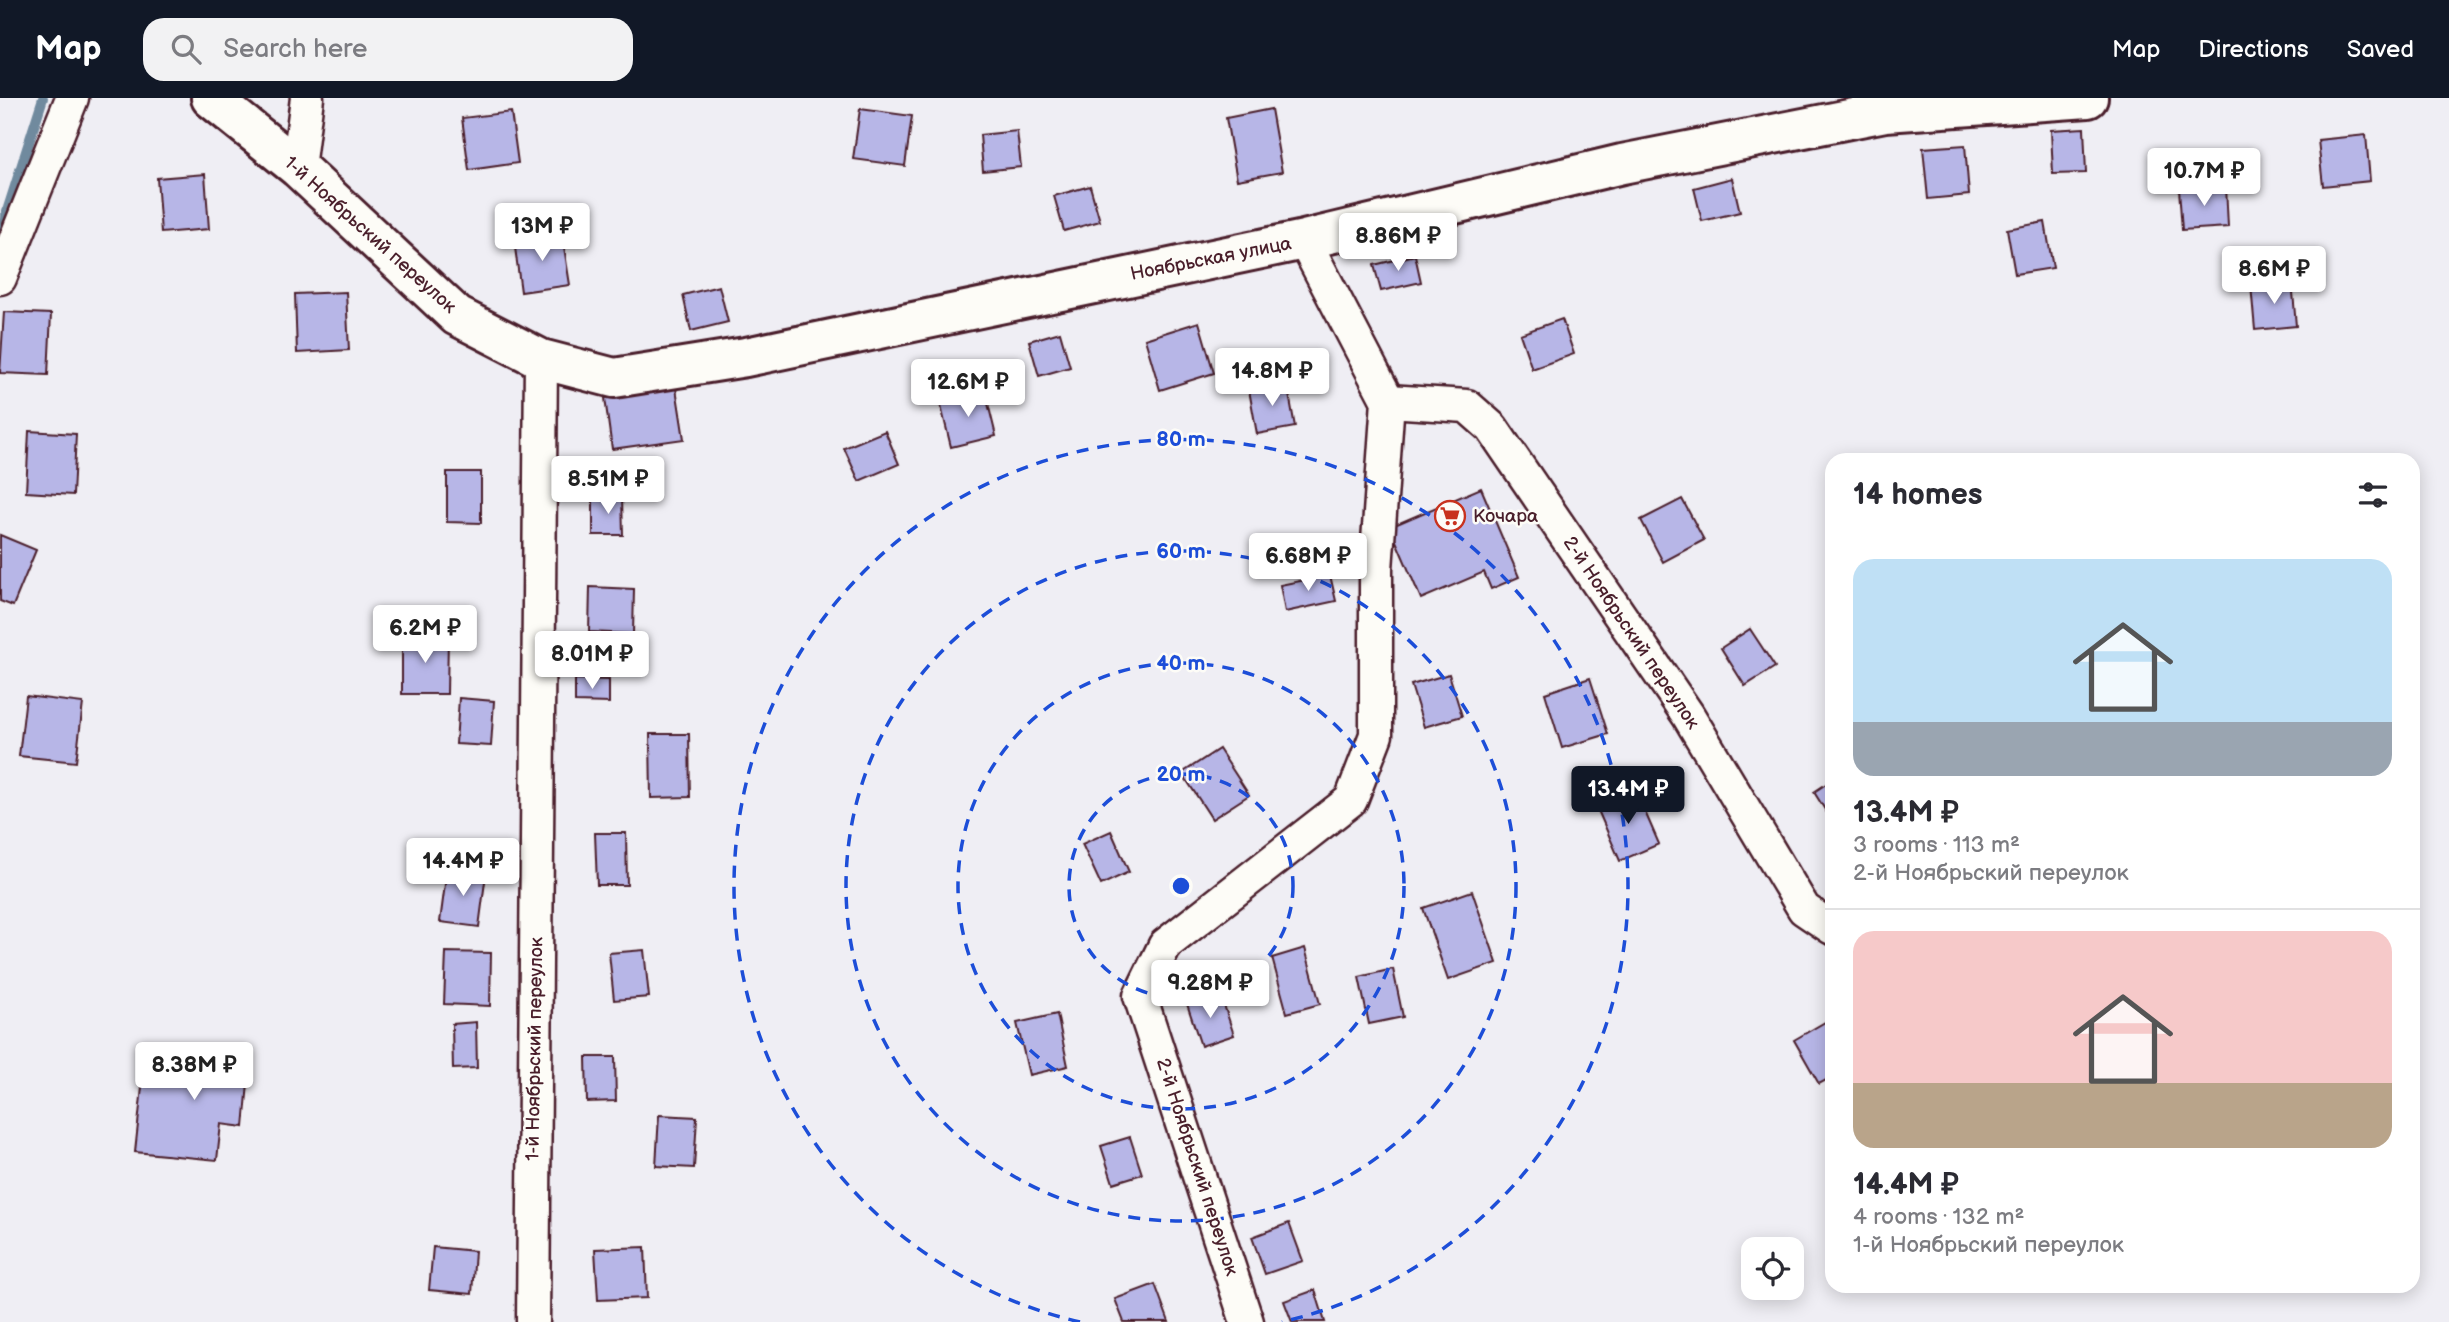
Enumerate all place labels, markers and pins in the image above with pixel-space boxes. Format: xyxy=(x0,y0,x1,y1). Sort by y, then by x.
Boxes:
pin: 10.7M ₽ xyxy=(2139,148,2269,208)
pin: 13M ₽ xyxy=(493,204,591,263)
pin: 8.86M ₽ xyxy=(1333,214,1463,273)
pin: 8.6M ₽ xyxy=(2217,246,2331,306)
pin: 14.8M ₽ xyxy=(1207,348,1337,408)
pin: 12.6M ₽ xyxy=(903,360,1033,419)
pin: 8.51M ₽ xyxy=(543,456,673,516)
supermarket icon: Кочара xyxy=(1433,499,1467,533)
place label: Кочара xyxy=(1473,505,1538,528)
pin: 6.68M ₽ xyxy=(1243,533,1373,593)
pin: 6.2M ₽ xyxy=(368,606,482,665)
pin: 8.01M ₽ xyxy=(527,632,657,691)
pin: 13.4M ₽ xyxy=(1563,766,1693,826)
pin: 14.4M ₽ xyxy=(398,838,528,898)
centre of rings xyxy=(1169,874,1193,898)
pin: 9.28M ₽ xyxy=(1145,960,1275,1020)
pin: 8.38M ₽ xyxy=(129,1042,259,1102)

